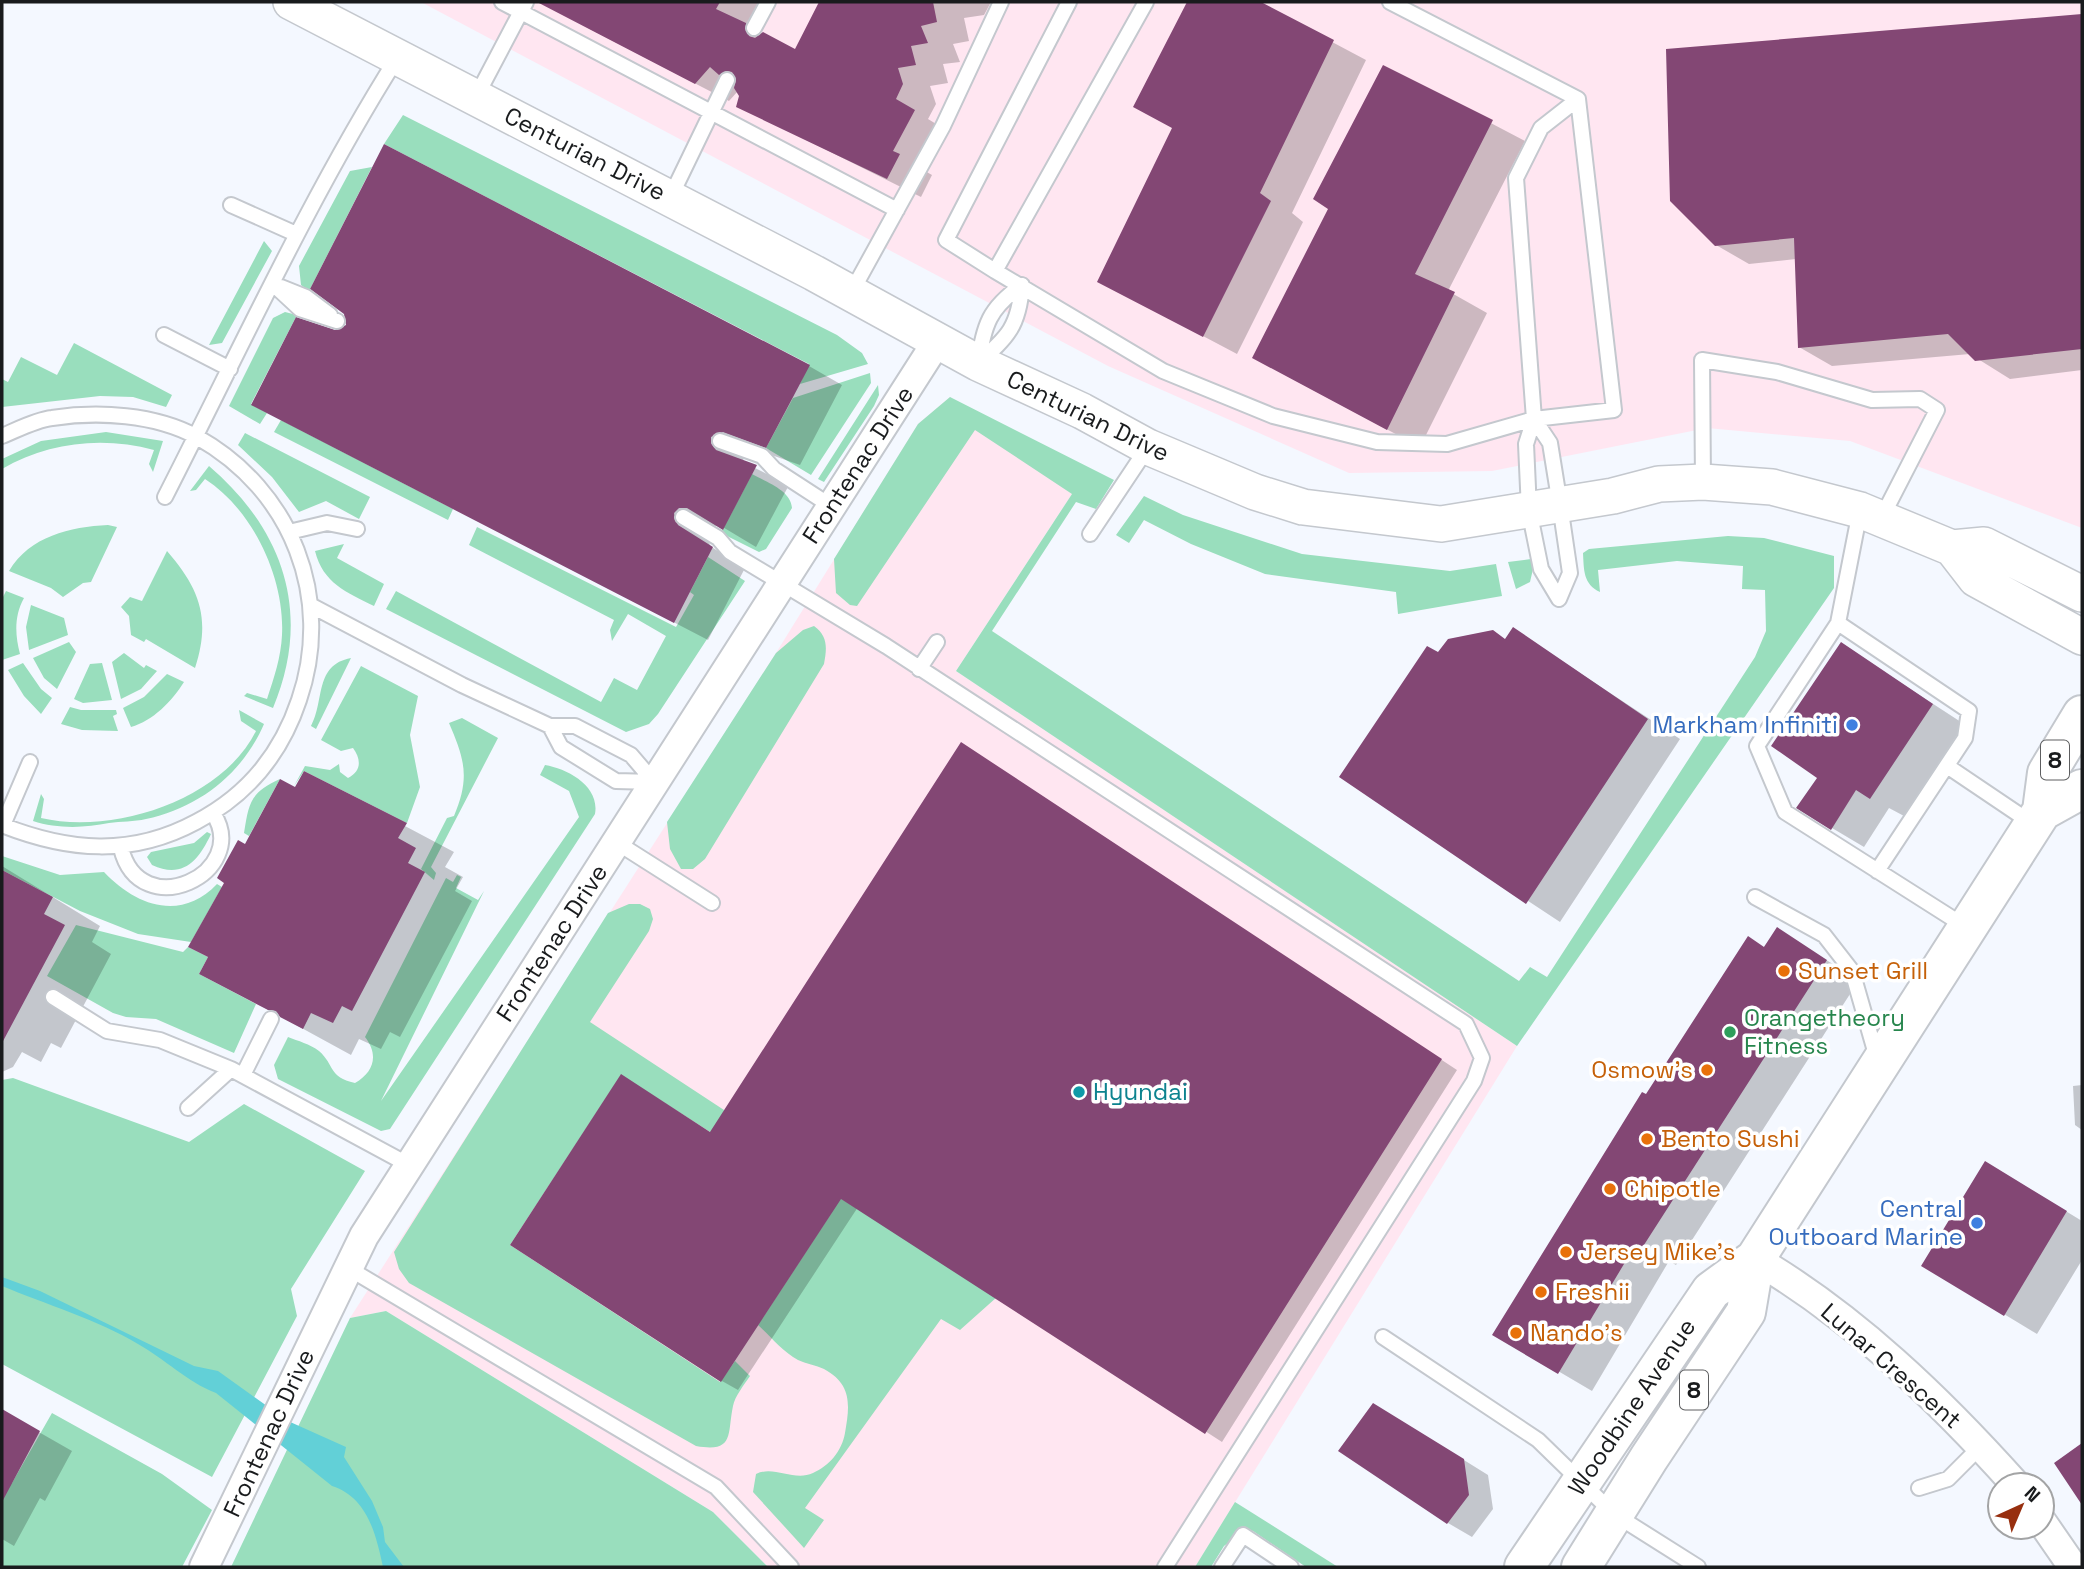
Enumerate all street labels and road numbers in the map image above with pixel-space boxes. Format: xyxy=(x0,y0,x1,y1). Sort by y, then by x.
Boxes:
street label: Centurian Drive xyxy=(499,100,671,208)
street label: Centurian Drive xyxy=(1002,363,1174,468)
street label: Frontenac Drive xyxy=(795,380,920,549)
road number: 8 xyxy=(2041,740,2069,780)
street label: Frontenac Drive xyxy=(489,858,614,1027)
street label: Lunar Crescent xyxy=(1815,1296,1968,1435)
street label: Woodbine Avenue xyxy=(1561,1312,1702,1501)
street label: Frontenac Drive xyxy=(216,1344,321,1522)
road number: 8 xyxy=(1680,1371,1708,1410)

